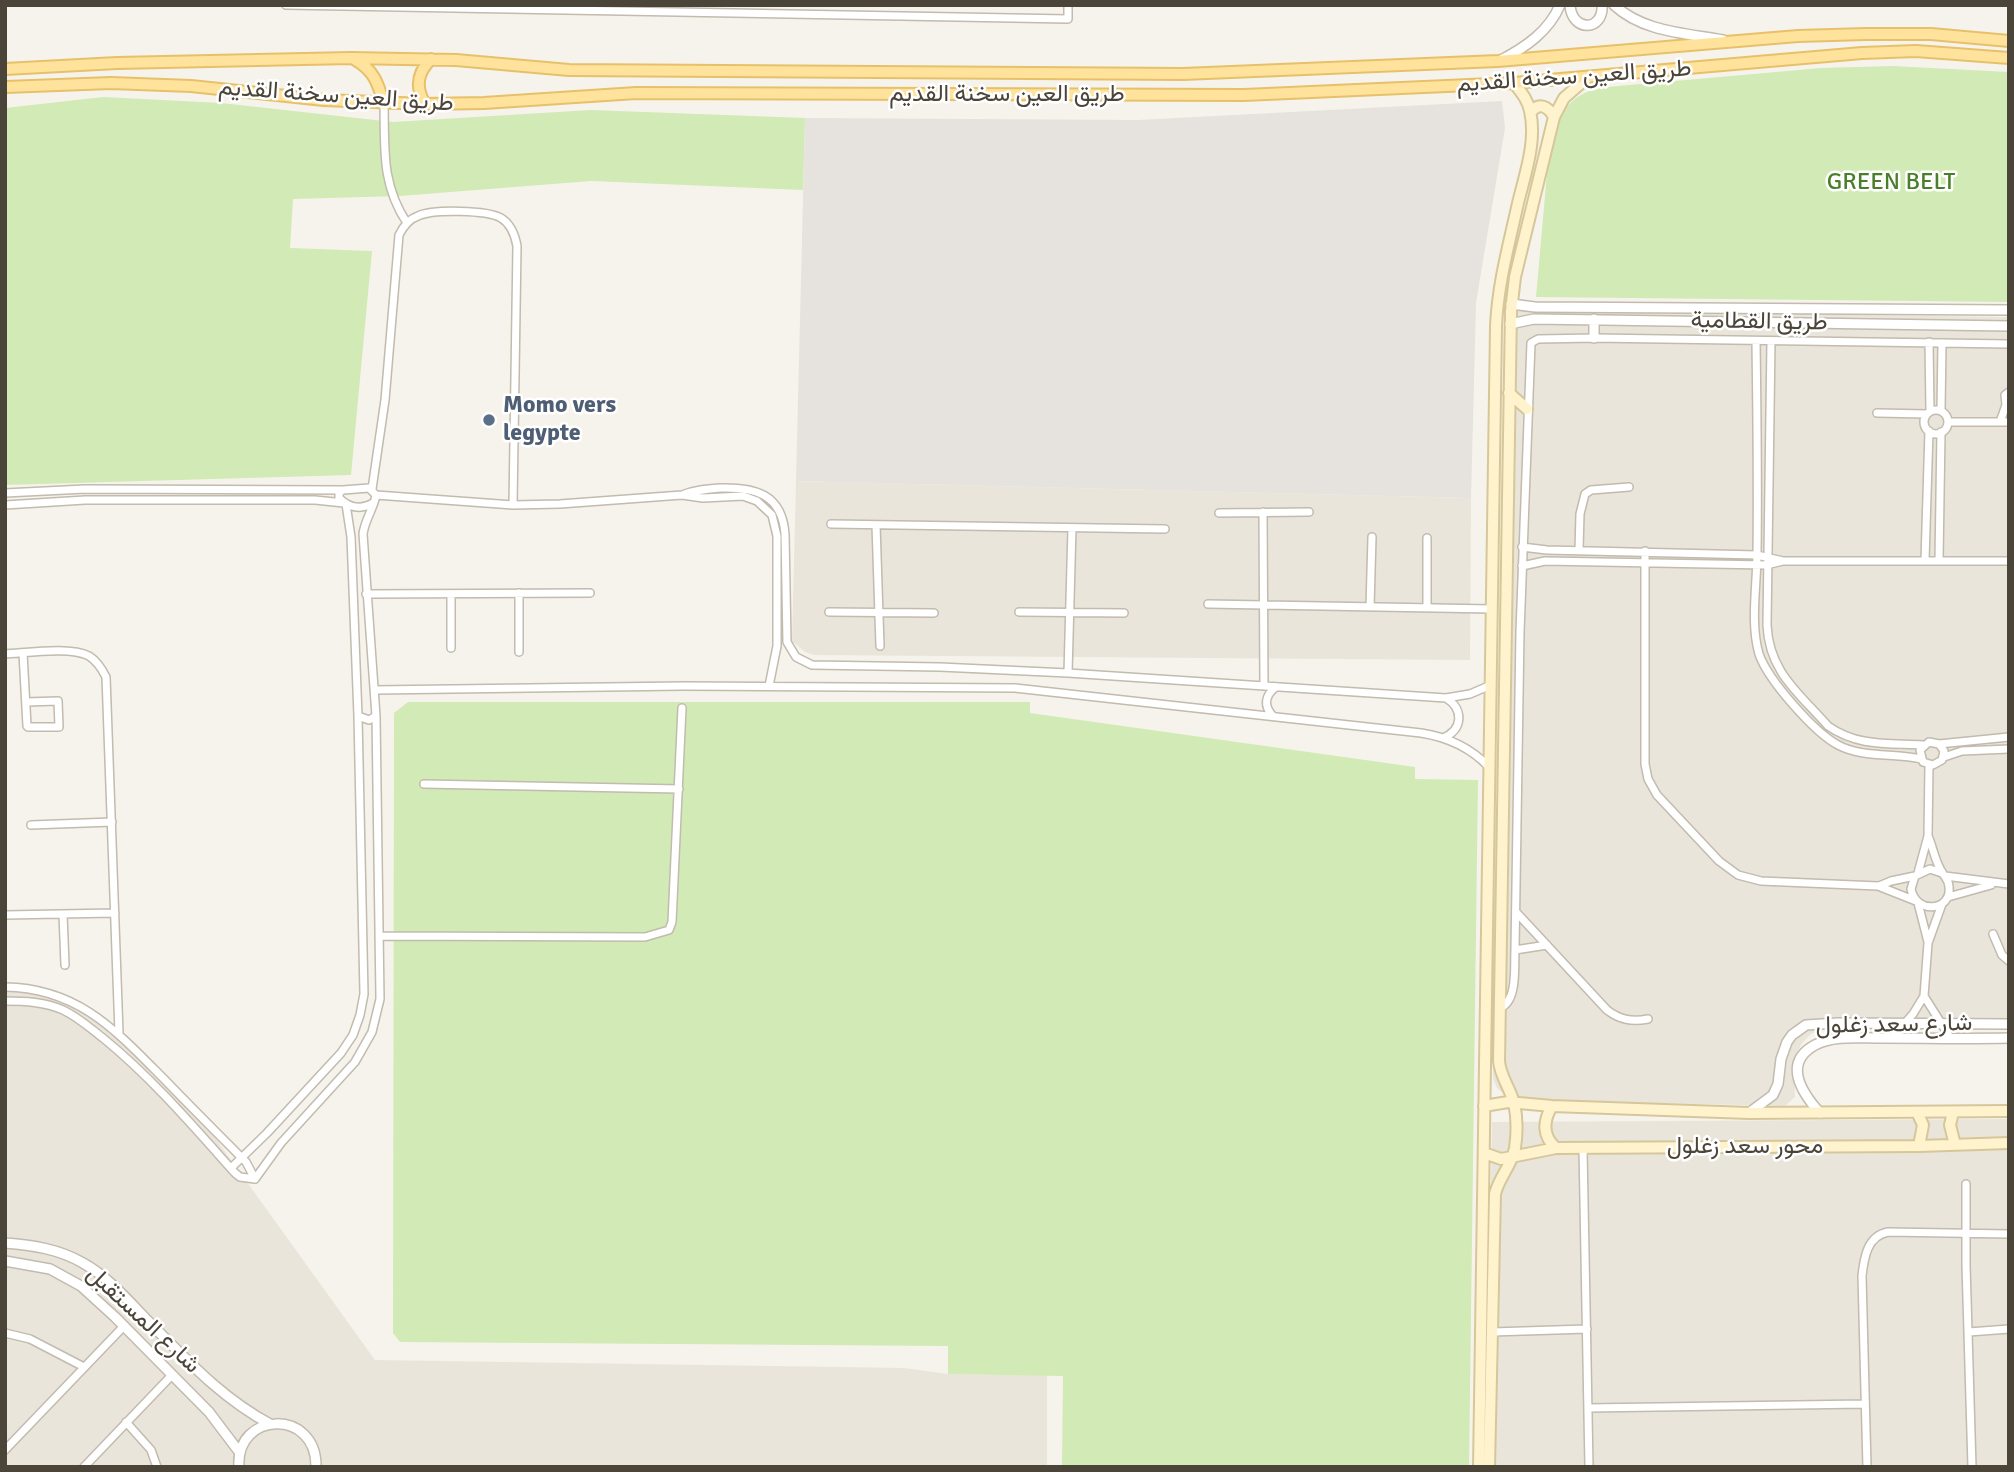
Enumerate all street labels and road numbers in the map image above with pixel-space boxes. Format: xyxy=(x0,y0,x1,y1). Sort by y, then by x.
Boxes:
street label: طريق العين سخنة القديم xyxy=(1456,54,1692,100)
street label: طريق العين سخنة القديم xyxy=(218,73,454,119)
street label: طريق العين سخنة القديم xyxy=(889,81,1125,109)
street label: طريق القطامية xyxy=(1690,306,1828,338)
street label: شارع سعد زغلول xyxy=(1815,1009,1973,1041)
street label: محور سعد زغلول xyxy=(1667,1133,1823,1161)
street label: شارع المستقبل xyxy=(80,1260,206,1380)

